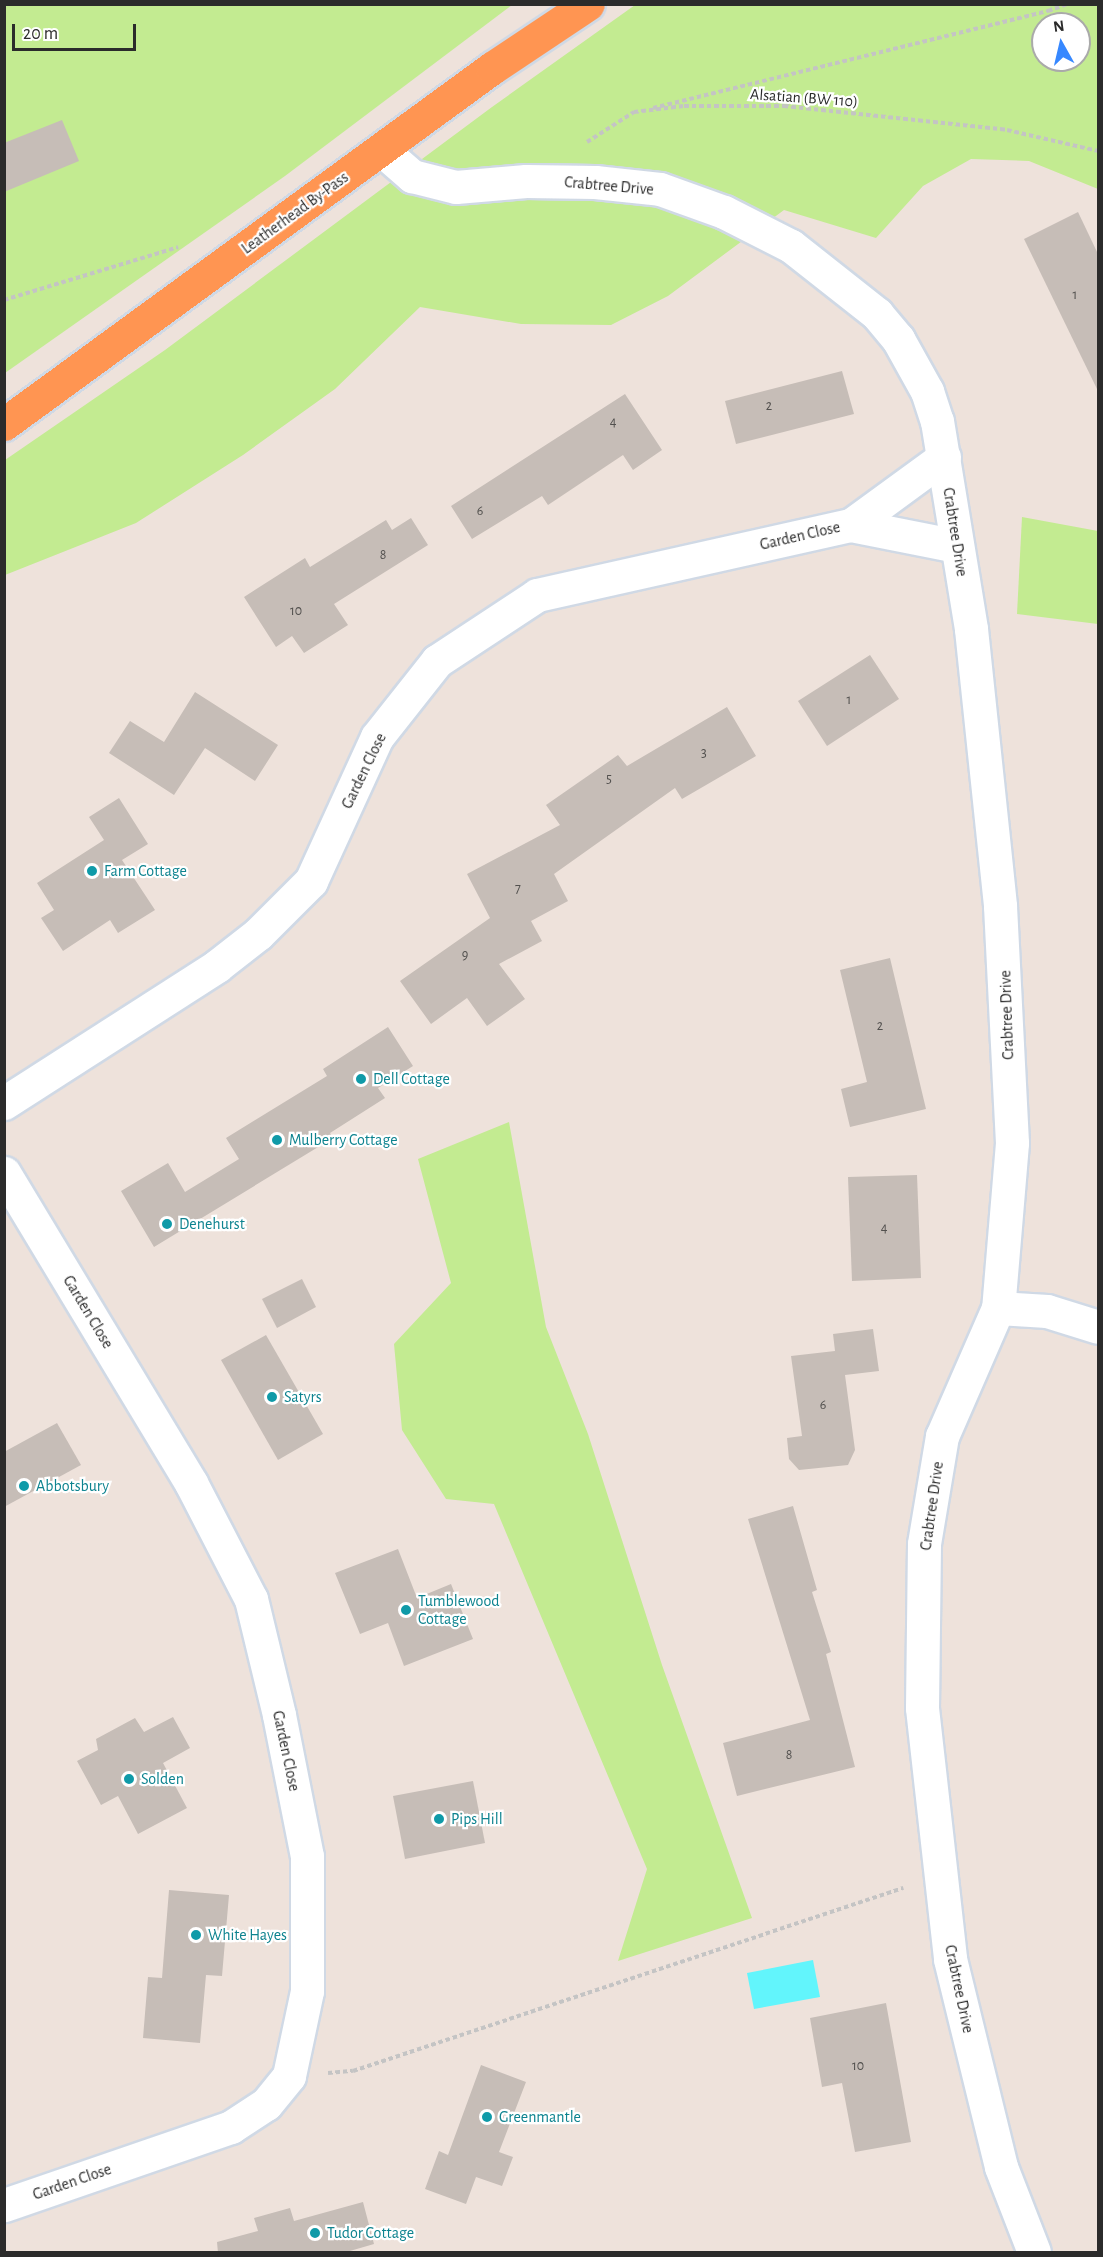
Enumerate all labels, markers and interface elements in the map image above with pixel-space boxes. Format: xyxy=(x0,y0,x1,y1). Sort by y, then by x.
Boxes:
scale bar xyxy=(15,12,140,50)
north arrow xyxy=(1031,12,1091,72)
text: N xyxy=(1052,17,1065,35)
text: 20 m xyxy=(23,25,58,43)
street label: Alsatian (BW 110) xyxy=(749,85,859,111)
street label: Leatherhead By-Pass xyxy=(238,168,352,258)
street label: Crabtree Drive xyxy=(564,173,654,199)
house number: 1 xyxy=(1073,287,1077,303)
house number: 2 xyxy=(766,398,772,414)
house number: 4 xyxy=(610,414,616,430)
street label: Crabtree Drive xyxy=(939,486,971,578)
house number: 6 xyxy=(477,503,483,519)
street label: Garden Close xyxy=(758,517,842,555)
house number: 8 xyxy=(380,547,386,563)
house number: 10 xyxy=(290,603,302,619)
house number: 1 xyxy=(847,692,851,708)
street label: Garden Close xyxy=(337,730,391,812)
house number: 3 xyxy=(701,745,707,761)
house number: 5 xyxy=(606,771,612,787)
place label: Farm Cottage xyxy=(104,861,187,881)
marker: Farm Cottage xyxy=(85,864,99,878)
house number: 7 xyxy=(515,880,521,896)
house number: 9 xyxy=(462,947,468,963)
street label: Crabtree Drive xyxy=(996,970,1018,1060)
house number: 2 xyxy=(877,1018,883,1034)
place label: Dell Cottage xyxy=(373,1069,450,1089)
marker: Dell Cottage xyxy=(354,1072,368,1086)
place label: Mulberry Cottage xyxy=(289,1130,398,1150)
marker: Mulberry Cottage xyxy=(270,1133,284,1147)
place label: Denehurst xyxy=(179,1214,245,1234)
marker: Denehurst xyxy=(160,1217,174,1231)
house number: 4 xyxy=(881,1220,887,1236)
street label: Garden Close xyxy=(59,1272,117,1352)
place label: Satyrs xyxy=(284,1387,322,1407)
marker: Satyrs xyxy=(265,1390,279,1404)
house number: 6 xyxy=(820,1397,826,1413)
street label: Crabtree Drive xyxy=(916,1460,948,1552)
place label: Abbotsbury xyxy=(36,1476,109,1496)
marker: Abbotsbury xyxy=(17,1479,31,1493)
place label: Tumblewood Cottage xyxy=(418,1591,500,1629)
marker: Tumblewood Cottage xyxy=(399,1603,413,1617)
street label: Garden Close xyxy=(268,1709,304,1793)
house number: 8 xyxy=(786,1747,792,1763)
place label: Solden xyxy=(141,1769,184,1789)
marker: Solden xyxy=(122,1772,136,1786)
place label: Pips Hill xyxy=(451,1809,503,1829)
marker: Pips Hill xyxy=(432,1812,446,1826)
place label: White Hayes xyxy=(208,1925,287,1945)
marker: White Hayes xyxy=(189,1928,203,1942)
street label: Crabtree Drive xyxy=(940,1943,978,2035)
house number: 10 xyxy=(852,2058,864,2074)
place label: Greenmantle xyxy=(499,2107,581,2127)
marker: Greenmantle xyxy=(480,2110,494,2124)
street label: Garden Close xyxy=(30,2160,114,2204)
place label: Tudor Cottage xyxy=(327,2223,414,2243)
marker: Tudor Cottage xyxy=(308,2226,322,2240)

